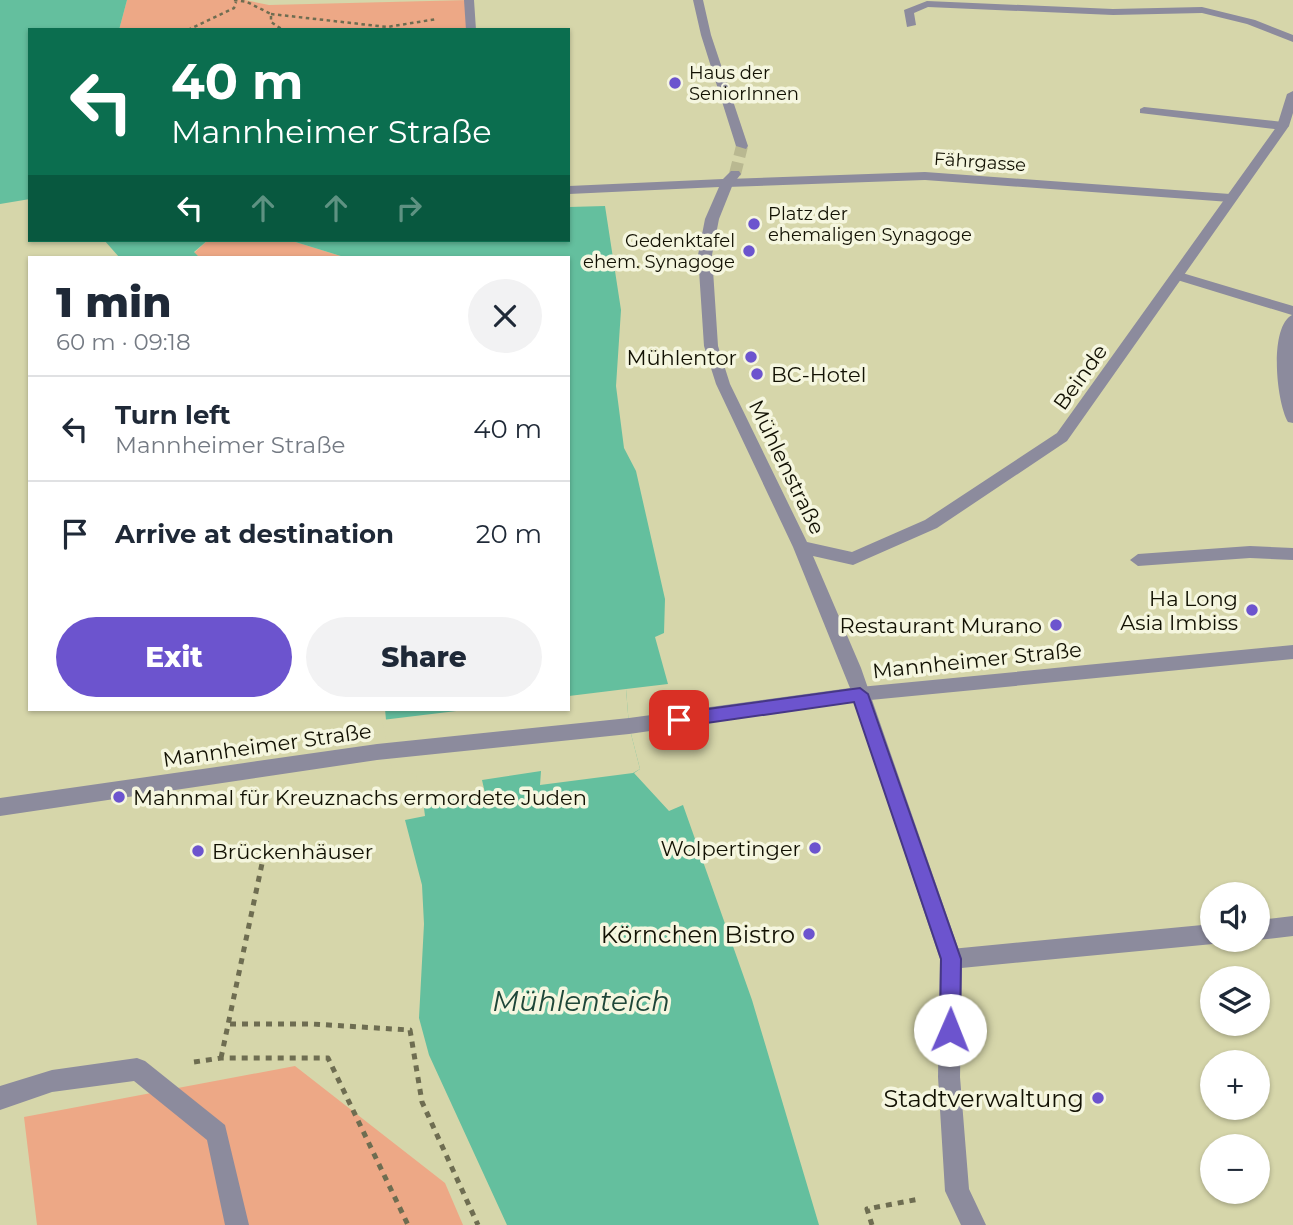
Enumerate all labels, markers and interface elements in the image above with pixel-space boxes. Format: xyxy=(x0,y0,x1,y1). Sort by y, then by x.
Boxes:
text: 40 m xyxy=(171,52,303,111)
icon: left xyxy=(56,56,147,147)
place label: Haus der SeniorInnen xyxy=(689,62,799,105)
marker: Haus der SeniorInnen xyxy=(667,75,683,91)
text: Mannheimer Straße xyxy=(171,112,492,151)
street label: Fährgasse xyxy=(933,148,1027,176)
icon: left xyxy=(171,189,209,227)
icon: ahead xyxy=(244,189,282,227)
icon: ahead xyxy=(317,189,355,227)
icon: right xyxy=(390,189,428,227)
place label: Platz der ehemaligen Synagoge xyxy=(768,203,972,246)
marker: Platz der ehemaligen Synagoge xyxy=(746,216,762,232)
place label: Gedenktafel ehem. Synagoge xyxy=(583,230,735,273)
marker: Gedenktafel ehem. Synagoge xyxy=(741,243,757,259)
text: 1 min xyxy=(56,276,172,328)
button: close xyxy=(468,279,542,353)
text: 60 m · 09:18 xyxy=(56,328,191,356)
street label: Beinde xyxy=(1048,339,1112,415)
place label: Mühlentor xyxy=(626,345,737,370)
marker: Mühlentor xyxy=(743,349,759,365)
place label: BC-Hotel xyxy=(771,362,866,387)
marker: BC-Hotel xyxy=(749,366,765,382)
street label: Mühlenstraße xyxy=(744,396,830,538)
text: Turn left xyxy=(115,399,231,431)
icon: left xyxy=(56,410,94,448)
text: 40 m xyxy=(473,413,542,445)
text: Mannheimer Straße xyxy=(115,431,345,459)
icon: arrive xyxy=(56,515,94,553)
text: Arrive at destination xyxy=(115,518,394,550)
text: 20 m xyxy=(476,518,542,550)
place label: Ha Long Asia Imbiss xyxy=(1120,586,1238,635)
marker: Ha Long Asia Imbiss xyxy=(1244,602,1260,618)
place label: Restaurant Murano xyxy=(840,613,1042,638)
button: Exit xyxy=(56,617,292,697)
button: Share xyxy=(306,617,542,697)
marker: Restaurant Murano xyxy=(1048,617,1064,633)
street label: Mannheimer Straße xyxy=(871,637,1083,683)
pin xyxy=(649,690,709,750)
icon: arrive xyxy=(660,701,698,739)
street label: Mannheimer Straße xyxy=(161,718,373,772)
place label: Mahnmal für Kreuznachs ermordete Juden xyxy=(133,785,587,810)
marker: Mahnmal für Kreuznachs ermordete Juden xyxy=(111,789,127,805)
place label: Wolpertinger xyxy=(660,836,801,861)
place label: Brückenhäuser xyxy=(212,839,373,864)
marker: Wolpertinger xyxy=(807,840,823,856)
marker: Brückenhäuser xyxy=(190,843,206,859)
map controls xyxy=(1200,882,1270,1204)
button: sound xyxy=(1200,882,1270,952)
place label: Körnchen Bistro xyxy=(601,920,795,949)
marker: Körnchen Bistro xyxy=(801,926,817,942)
button: layers xyxy=(1200,966,1270,1036)
water label: Mühlenteich xyxy=(492,984,670,1018)
position arrow xyxy=(913,993,987,1067)
button: + xyxy=(1200,1050,1270,1120)
place label: Stadtverwaltung xyxy=(884,1084,1084,1113)
marker: Stadtverwaltung xyxy=(1090,1090,1106,1106)
button: − xyxy=(1200,1134,1270,1204)

